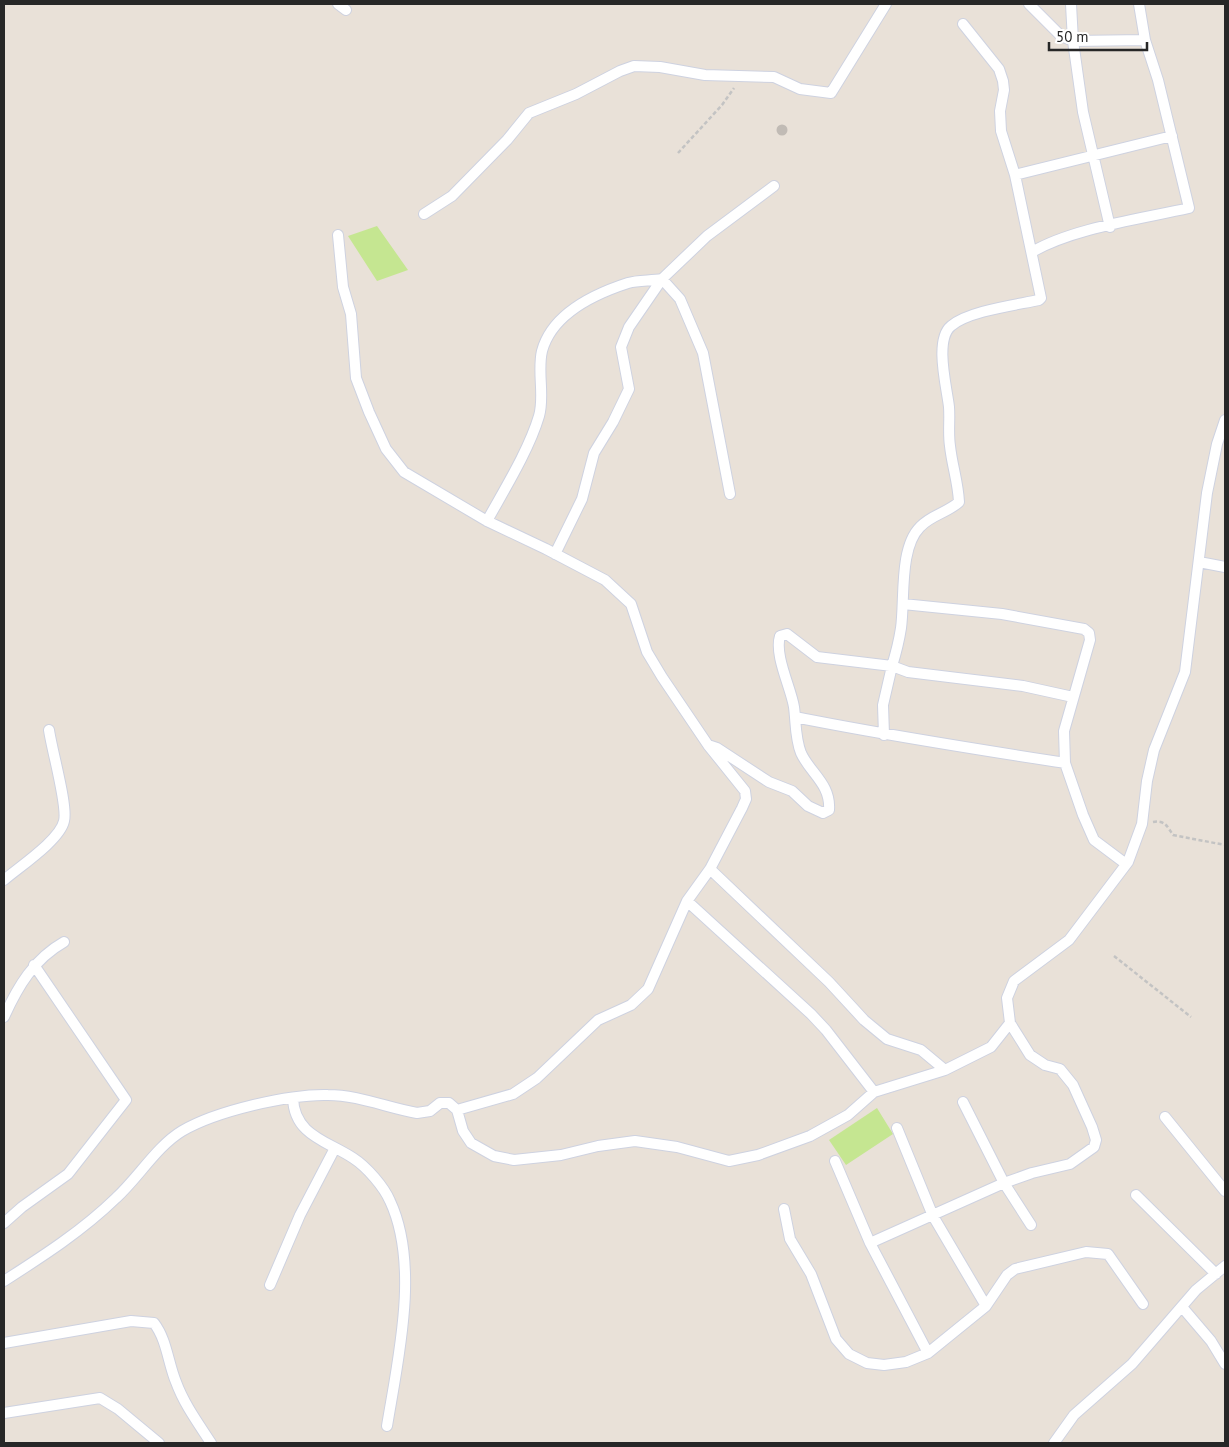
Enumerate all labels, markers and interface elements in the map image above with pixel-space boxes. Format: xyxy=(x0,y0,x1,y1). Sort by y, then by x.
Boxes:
scale bar xyxy=(1049,20,1146,52)
text: 50 m xyxy=(1056,27,1089,46)

